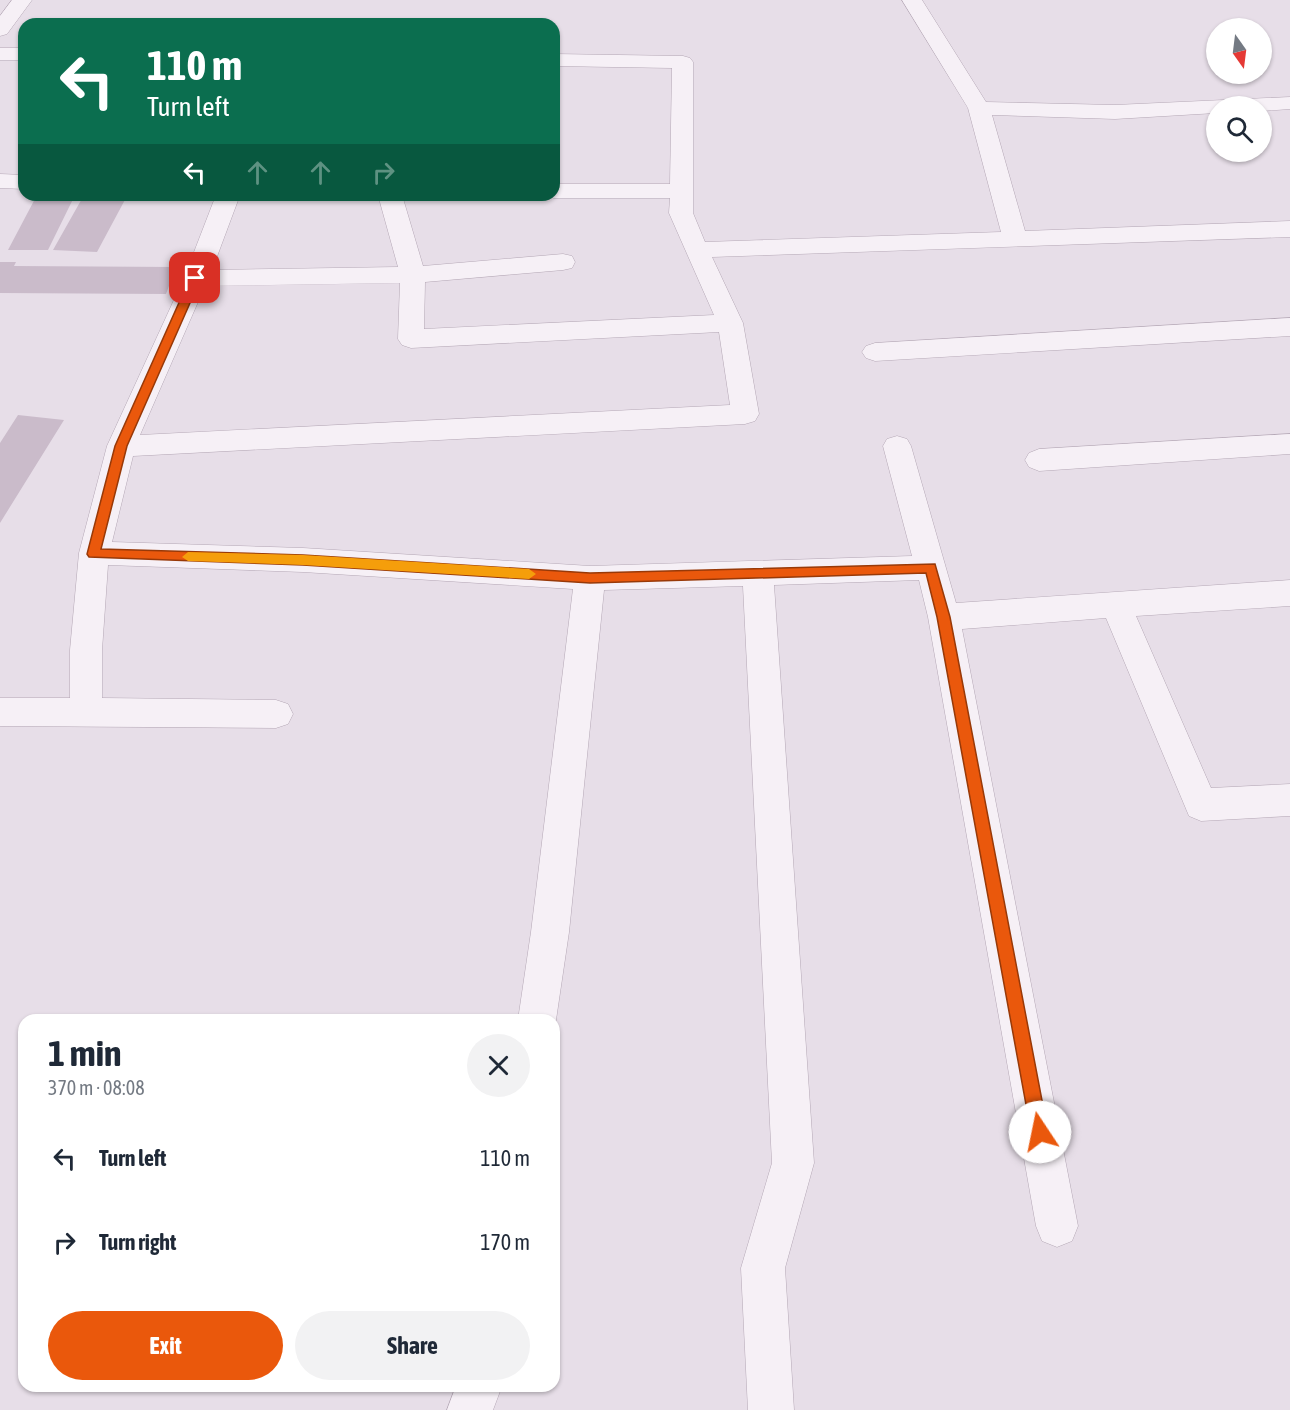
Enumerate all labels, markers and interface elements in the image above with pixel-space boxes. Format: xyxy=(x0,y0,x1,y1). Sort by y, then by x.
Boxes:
north arrow xyxy=(1206,18,1272,84)
map controls xyxy=(1206,18,1272,162)
text: 110 m xyxy=(147,41,242,89)
icon: left xyxy=(48,42,126,120)
text: Turn left xyxy=(147,91,230,122)
button: search xyxy=(1206,96,1272,162)
icon: left xyxy=(178,156,211,189)
icon: ahead xyxy=(241,156,274,189)
icon: ahead xyxy=(304,156,337,189)
icon: right xyxy=(367,156,400,189)
pin xyxy=(169,252,220,303)
icon: arrive xyxy=(178,261,211,294)
text: 1 min xyxy=(48,1032,122,1074)
button: close xyxy=(467,1034,530,1097)
text: 370 m · 08:08 xyxy=(48,1076,145,1099)
position arrow xyxy=(1008,1100,1072,1164)
icon: left xyxy=(48,1142,81,1175)
text: Turn left xyxy=(99,1145,166,1171)
text: 110 m xyxy=(480,1145,530,1171)
icon: right xyxy=(48,1226,81,1259)
text: Turn right xyxy=(99,1229,176,1255)
text: 170 m xyxy=(480,1229,530,1255)
button: Exit xyxy=(48,1311,283,1380)
button: Share xyxy=(295,1311,530,1380)

